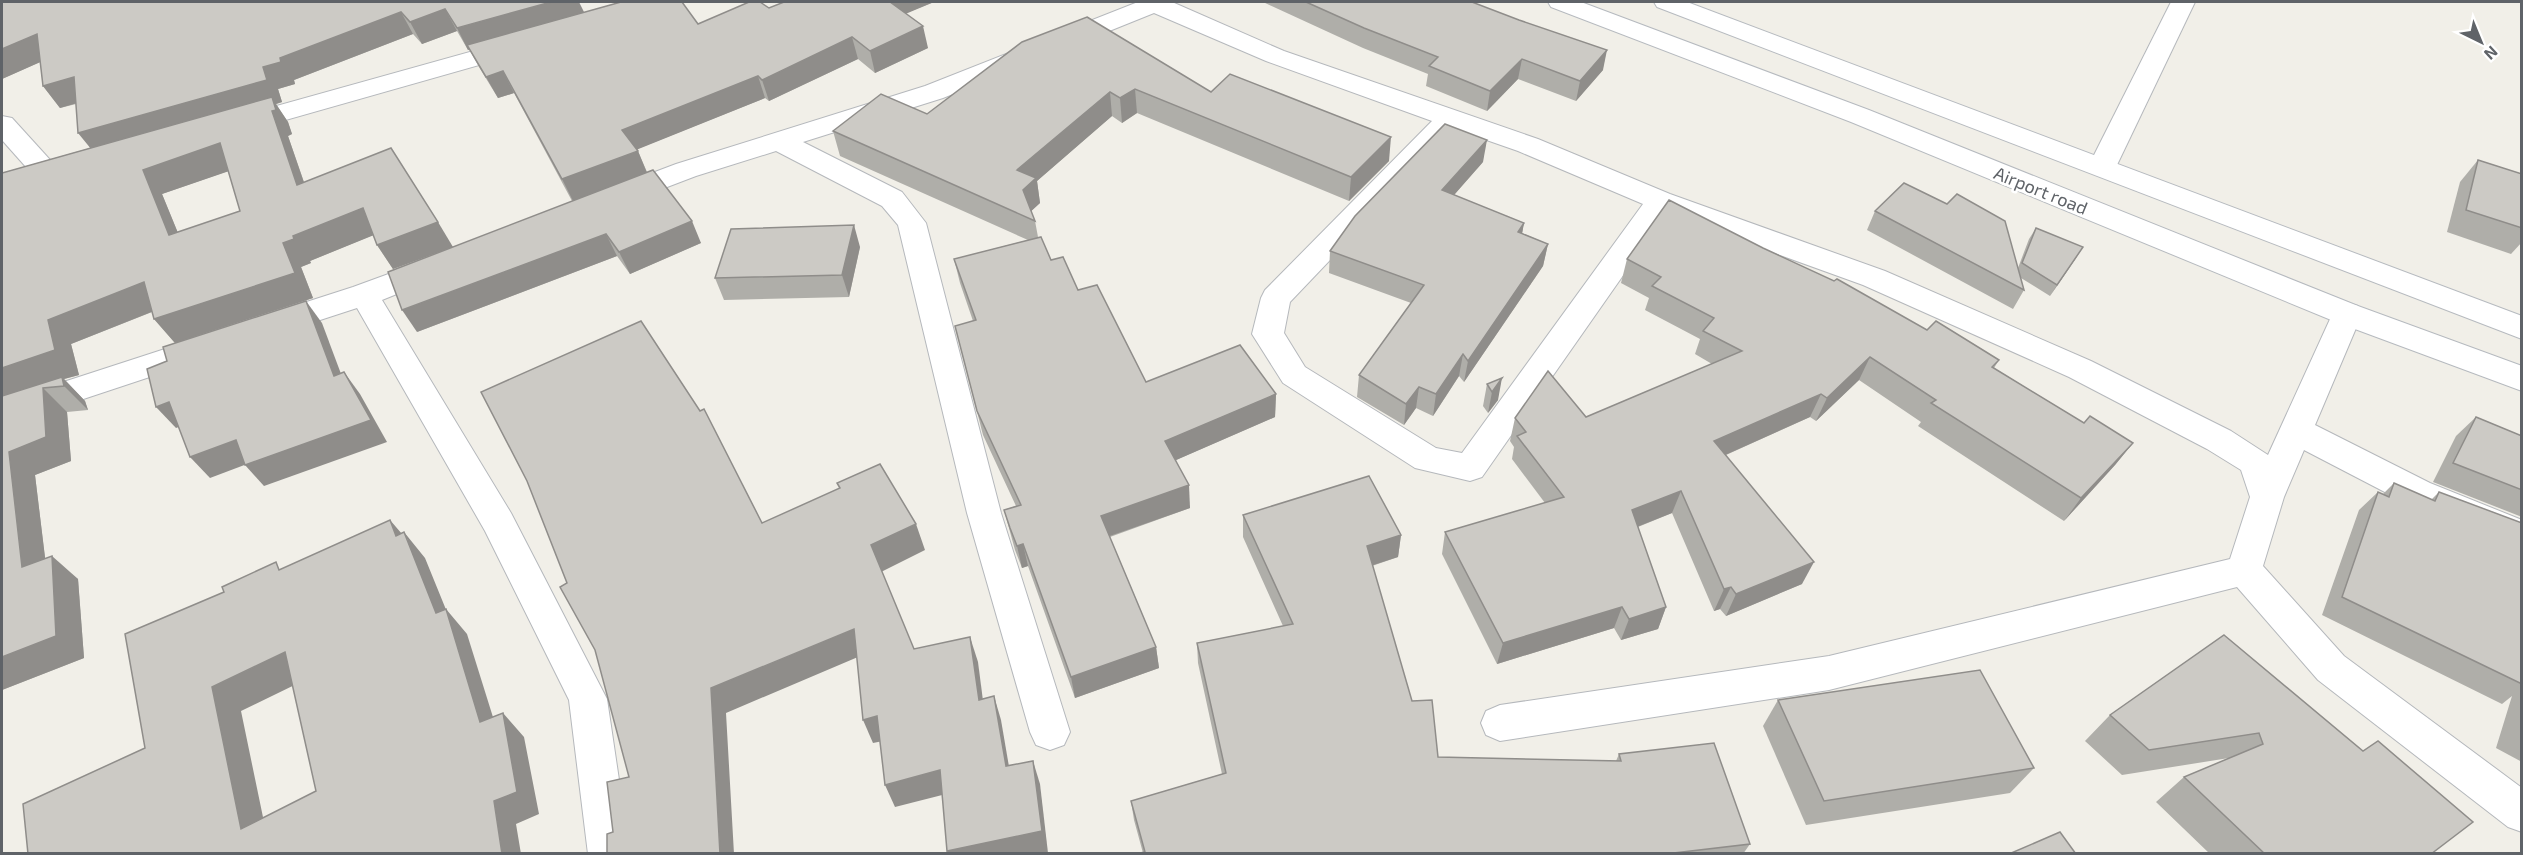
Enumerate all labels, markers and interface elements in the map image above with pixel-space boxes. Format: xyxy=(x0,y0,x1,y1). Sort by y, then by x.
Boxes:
north arrow xyxy=(2451,12,2511,72)
text: N xyxy=(2481,42,2502,64)
street label: Airport road xyxy=(1991,161,2091,219)

